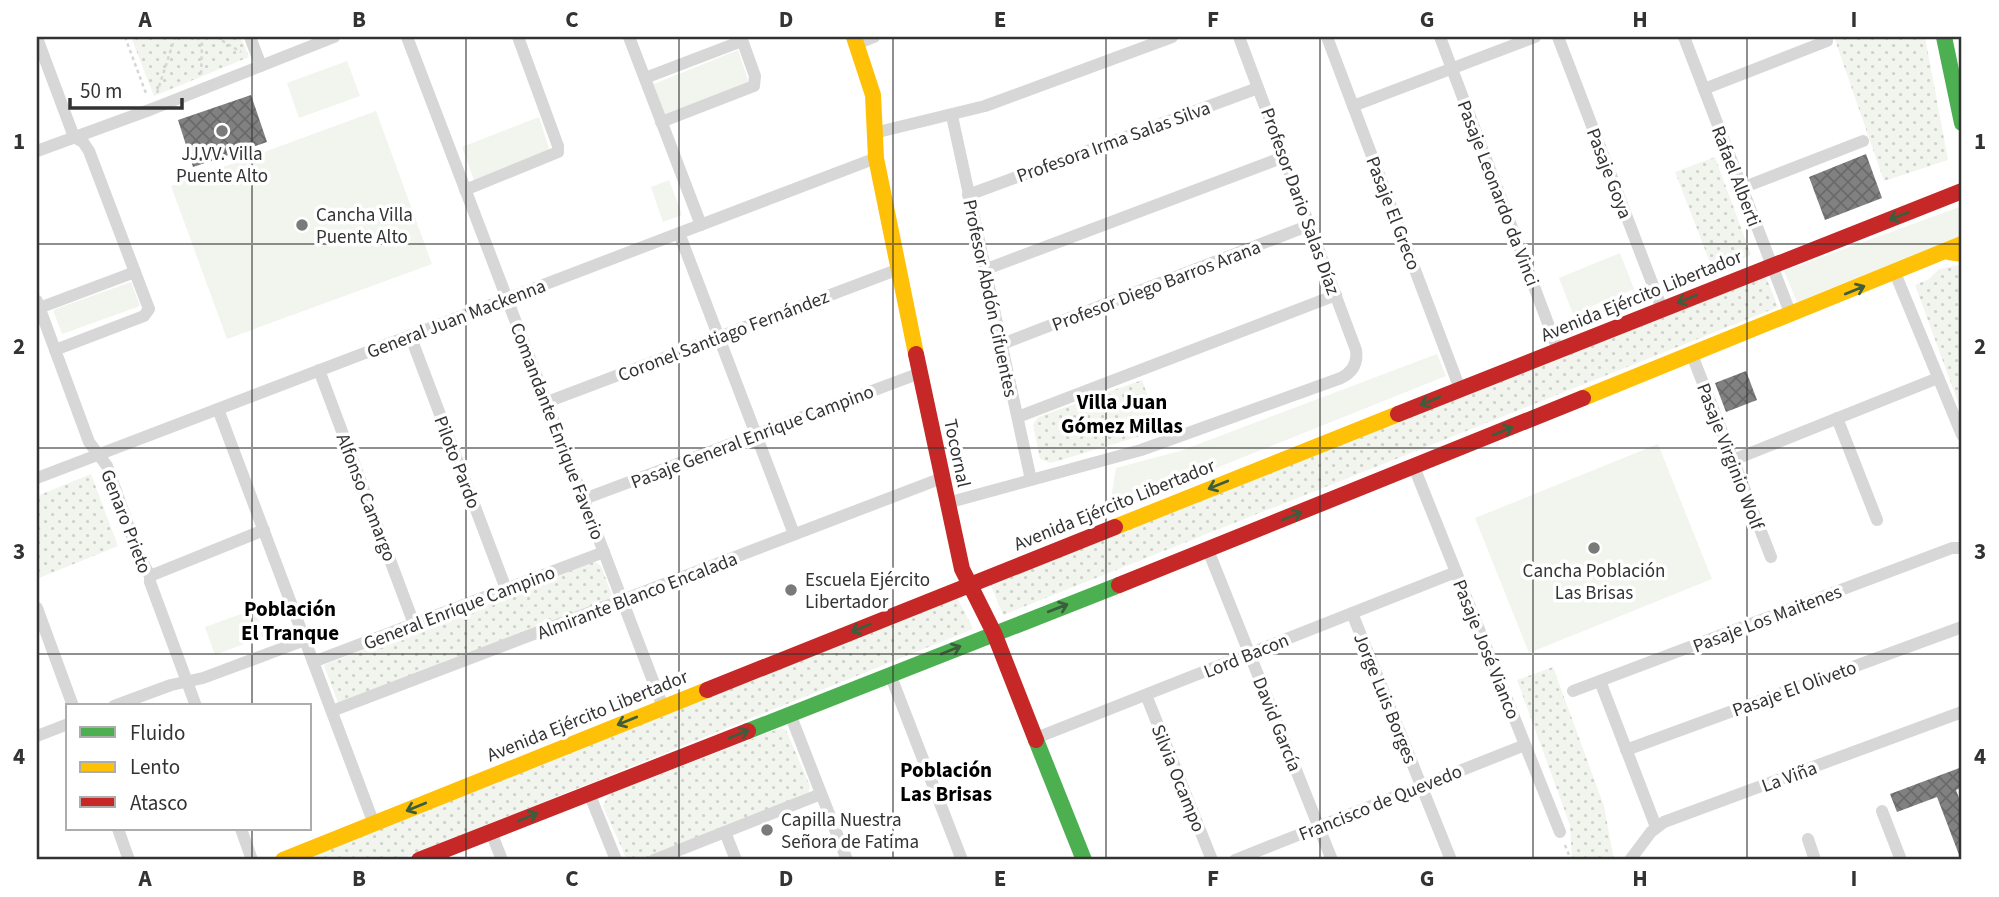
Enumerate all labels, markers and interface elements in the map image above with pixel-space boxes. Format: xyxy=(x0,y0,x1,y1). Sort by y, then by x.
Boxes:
text: A xyxy=(137,3,152,36)
text: B xyxy=(352,3,366,36)
text: C xyxy=(565,3,579,36)
text: D xyxy=(779,3,793,36)
text: E xyxy=(994,3,1006,36)
text: F xyxy=(1207,3,1219,36)
text: G xyxy=(1420,3,1434,36)
text: H xyxy=(1632,3,1648,36)
text: I xyxy=(1851,3,1857,36)
scale bar xyxy=(70,66,182,110)
text: 50 m xyxy=(80,76,122,106)
street label: Profesora Irma Salas Silva xyxy=(1013,95,1214,190)
street label: Pasaje Leonardo da Vinci xyxy=(1450,97,1545,290)
street label: Profesor Dario Salas Díaz xyxy=(1253,104,1346,299)
street label: Rafael Alberti xyxy=(1704,122,1767,231)
marker: JJ.VV. Villa Puente Alto xyxy=(214,123,230,139)
street label: Pasaje Goya xyxy=(1579,124,1638,223)
text: 1 xyxy=(13,125,25,158)
text: 1 xyxy=(1974,125,1986,158)
place label: JJ.VV. Villa Puente Alto xyxy=(176,141,268,190)
street label: Pasaje El Greco xyxy=(1359,153,1427,274)
street label: Profesor Abdón Cifuentes xyxy=(955,197,1024,400)
place label: Cancha Villa Puente Alto xyxy=(316,202,413,251)
one-way arrow xyxy=(1888,210,1910,223)
marker: Cancha Villa Puente Alto xyxy=(294,217,310,233)
street label: Profesor Diego Barros Arana xyxy=(1048,234,1265,339)
street label: Avenida Ejército Libertador xyxy=(1537,243,1747,349)
street label: General Juan Mackenna xyxy=(363,273,550,366)
one-way arrow xyxy=(1843,282,1865,295)
street label: Coronel Santiago Fernández xyxy=(614,284,833,389)
one-way arrow xyxy=(1676,293,1698,306)
street label: Comandante Enrique Faverio xyxy=(503,319,611,544)
text: 2 xyxy=(13,330,25,363)
text: 2 xyxy=(1974,330,1986,363)
street label: Pasaje General Enrique Campino xyxy=(627,379,878,496)
street label: Pasaje Virginio Wolf xyxy=(1689,379,1770,535)
district label: Villa Juan Gómez Millas xyxy=(1061,387,1183,441)
one-way arrow xyxy=(1419,395,1441,408)
street label: Piloto Pardo xyxy=(427,412,487,513)
street label: Tocornal xyxy=(936,417,977,490)
one-way arrow xyxy=(1492,423,1514,436)
street label: Alfonso Camargo xyxy=(329,430,402,565)
street label: Avenida Ejército Libertador xyxy=(1010,452,1220,558)
street label: Genaro Prieto xyxy=(93,466,158,577)
one-way arrow xyxy=(1208,479,1230,492)
one-way arrow xyxy=(1281,508,1303,521)
text: 3 xyxy=(13,535,25,568)
text: 3 xyxy=(1974,535,1986,568)
marker: Cancha Población Las Brisas xyxy=(1586,540,1602,556)
street label: Almirante Blanco Encalada xyxy=(534,546,742,647)
place label: Cancha Población Las Brisas xyxy=(1523,558,1665,607)
street label: General Enrique Campino xyxy=(360,559,559,657)
place label: Escuela Ejército Libertador xyxy=(805,567,930,616)
street label: Pasaje José Vianco xyxy=(1445,576,1526,723)
street label: Pasaje Los Maitenes xyxy=(1689,579,1846,660)
marker: Escuela Ejército Libertador xyxy=(783,582,799,598)
district label: Población El Tranque xyxy=(241,594,339,648)
one-way arrow xyxy=(1046,600,1068,613)
one-way arrow xyxy=(850,622,872,635)
street label: Lord Bacon xyxy=(1200,627,1293,686)
street label: Jorge Luis Borges xyxy=(1346,629,1423,768)
one-way arrow xyxy=(939,642,961,655)
street label: Pasaje El Oliveto xyxy=(1729,654,1860,724)
street label: Avenida Ejército Libertador xyxy=(483,663,693,769)
street label: David García xyxy=(1245,673,1308,776)
legend xyxy=(66,704,312,830)
one-way arrow xyxy=(616,716,638,729)
text: Fluido xyxy=(130,718,185,748)
street label: Silvia Ocampo xyxy=(1144,721,1211,836)
one-way arrow xyxy=(728,726,750,739)
text: 4 xyxy=(13,740,25,773)
text: 4 xyxy=(1974,740,1986,773)
text: Lento xyxy=(130,752,180,782)
district label: Población Las Brisas xyxy=(900,755,992,809)
street label: La Viña xyxy=(1758,755,1821,800)
street label: Francisco de Quevedo xyxy=(1295,758,1466,849)
text: Atasco xyxy=(130,788,188,818)
one-way arrow xyxy=(406,801,427,814)
place label: Capilla Nuestra Señora de Fatima xyxy=(781,807,919,856)
one-way arrow xyxy=(516,810,538,823)
marker: Capilla Nuestra Señora de Fatima xyxy=(759,822,775,838)
text: A xyxy=(137,862,152,895)
text: B xyxy=(352,862,366,895)
text: C xyxy=(565,862,579,895)
text: D xyxy=(779,862,793,895)
text: E xyxy=(994,862,1006,895)
text: F xyxy=(1207,862,1219,895)
text: G xyxy=(1420,862,1434,895)
text: H xyxy=(1632,862,1648,895)
text: I xyxy=(1851,862,1857,895)

